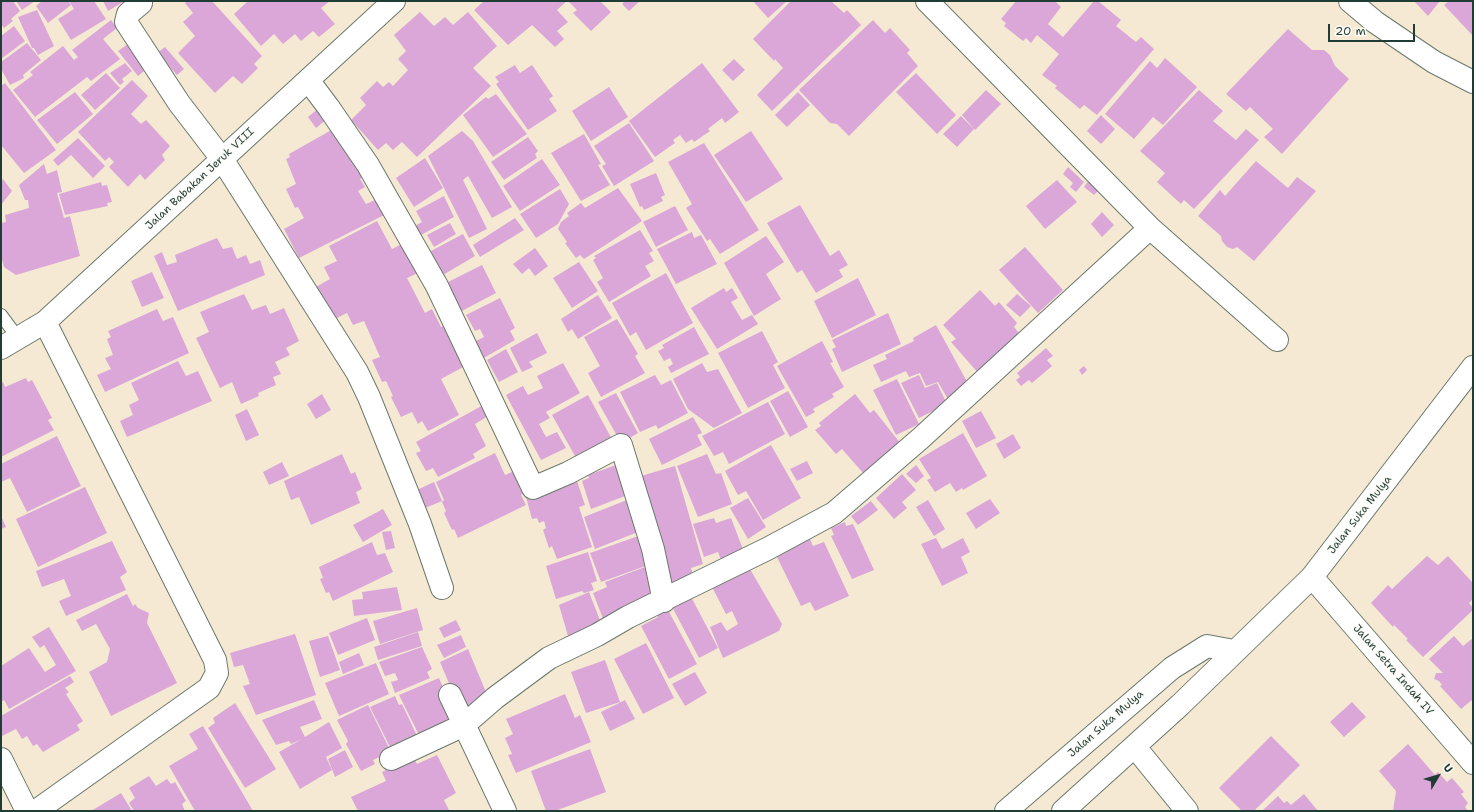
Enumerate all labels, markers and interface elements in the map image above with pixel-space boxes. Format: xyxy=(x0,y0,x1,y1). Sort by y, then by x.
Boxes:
scale bar xyxy=(1330,16,1417,42)
text: 20 m xyxy=(1335,23,1366,39)
street label: Jalan Babakan Jeruk VIII xyxy=(143,125,257,233)
street label: Jalan Suka Mulya xyxy=(1325,473,1395,557)
street label: Jalan Setra Indah IV xyxy=(1350,622,1436,718)
street label: Jalan Suka Mulya xyxy=(1066,688,1146,760)
north arrow xyxy=(1418,756,1458,796)
text: U xyxy=(1440,761,1456,776)

